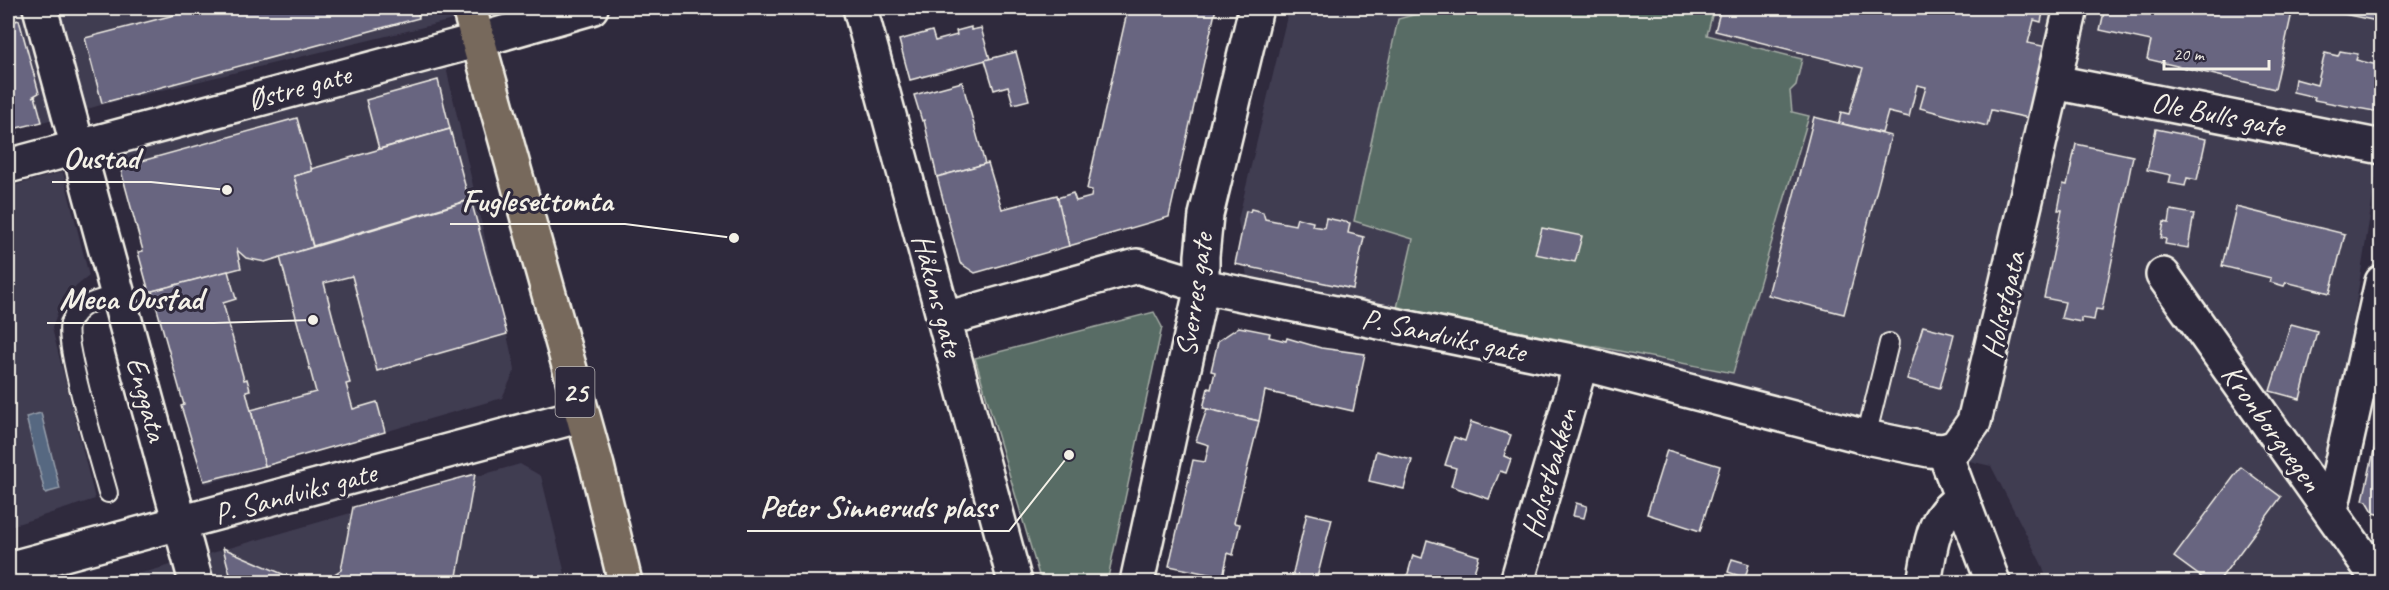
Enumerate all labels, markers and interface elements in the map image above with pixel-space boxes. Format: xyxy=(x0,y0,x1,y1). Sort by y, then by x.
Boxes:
scale bar xyxy=(2164,33,2269,71)
text: 20 m xyxy=(2173,43,2206,65)
street label: Østre gate xyxy=(243,54,357,119)
street label: Ole Bulls gate xyxy=(2148,83,2290,146)
callout: Oustad xyxy=(52,132,151,182)
text: Oustad xyxy=(63,137,144,178)
callout: Fuglesettomta xyxy=(450,174,625,224)
text: Fuglesettomta xyxy=(461,180,615,221)
street label: Sverres gate xyxy=(1167,229,1222,359)
street label: Håkons gate xyxy=(903,230,973,363)
street label: Holsetgata xyxy=(1972,246,2034,362)
callout: Meca Oustad xyxy=(47,273,214,323)
text: Meca Oustad xyxy=(59,278,208,319)
street label: P. Sandviks gate xyxy=(1359,299,1532,371)
street label: Enggata xyxy=(118,353,177,447)
street label: Kronborgvegen xyxy=(2213,357,2331,500)
road number: 25 xyxy=(556,367,594,417)
street label: Holsetbakken xyxy=(1512,402,1586,542)
street label: P. Sandviks gate xyxy=(210,453,382,533)
callout: Peter Sinneruds plass xyxy=(747,481,1009,531)
text: Peter Sinneruds plass xyxy=(760,486,1000,527)

